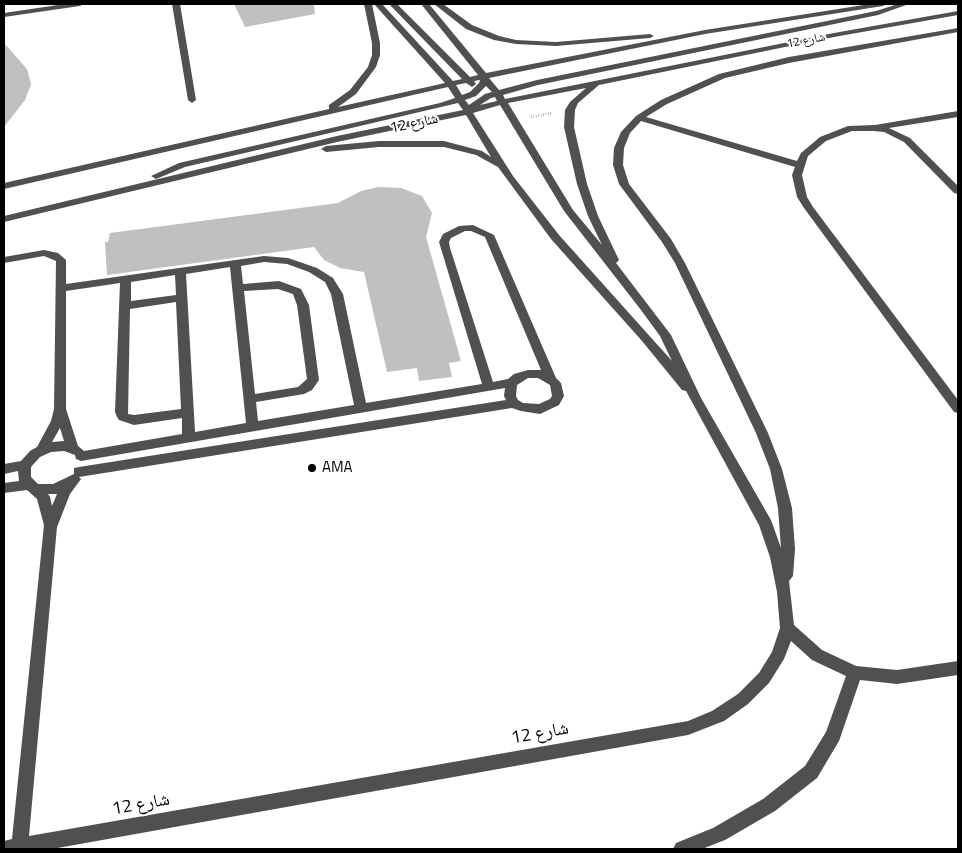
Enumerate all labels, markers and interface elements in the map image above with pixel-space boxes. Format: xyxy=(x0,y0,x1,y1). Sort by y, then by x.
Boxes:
street label: شارع 12 xyxy=(786,30,826,52)
street label: شارع 12 xyxy=(388,110,440,138)
place label: AMA xyxy=(322,459,352,477)
marker: AMA xyxy=(306,462,318,474)
street label: شارع 12 xyxy=(509,718,571,750)
street label: شارع 12 xyxy=(110,789,172,821)

